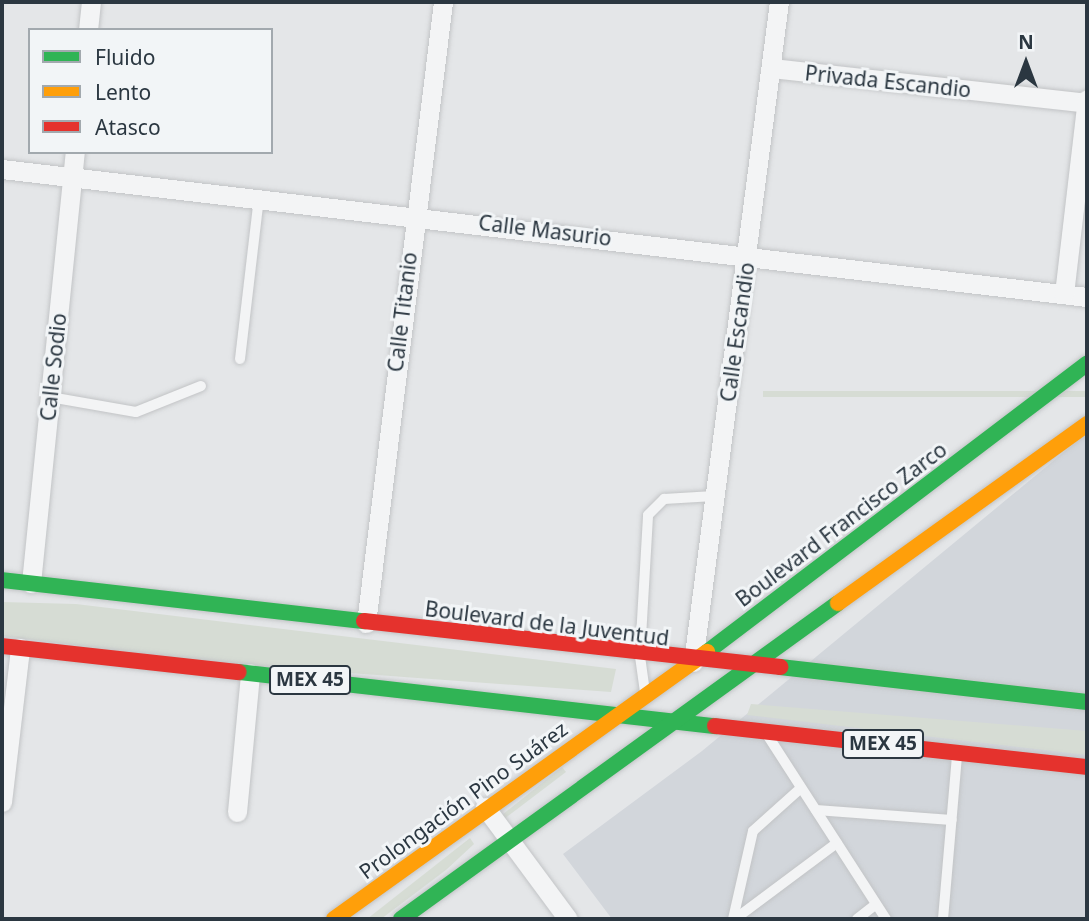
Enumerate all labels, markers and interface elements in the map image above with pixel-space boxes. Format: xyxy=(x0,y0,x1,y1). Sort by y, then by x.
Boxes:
legend xyxy=(28,28,273,154)
north arrow xyxy=(991,28,1061,98)
text: N xyxy=(1018,29,1034,55)
text: Fluido xyxy=(95,43,155,71)
street label: Privada Escandio xyxy=(804,60,972,102)
text: Lento xyxy=(95,78,151,106)
text: Atasco xyxy=(95,113,161,141)
street label: Calle Masurio xyxy=(477,209,613,251)
street label: Calle Titanio xyxy=(382,251,422,373)
street label: Calle Escandio xyxy=(715,261,759,403)
street label: Calle Sodio xyxy=(35,312,71,422)
street label: Boulevard Francisco Zarco xyxy=(730,436,952,612)
street label: Boulevard de la Juventud xyxy=(423,596,671,650)
road number: MEX 45 xyxy=(268,664,352,695)
street label: Prolongación Pino Suárez xyxy=(354,716,572,884)
road number: MEX 45 xyxy=(841,729,925,760)

